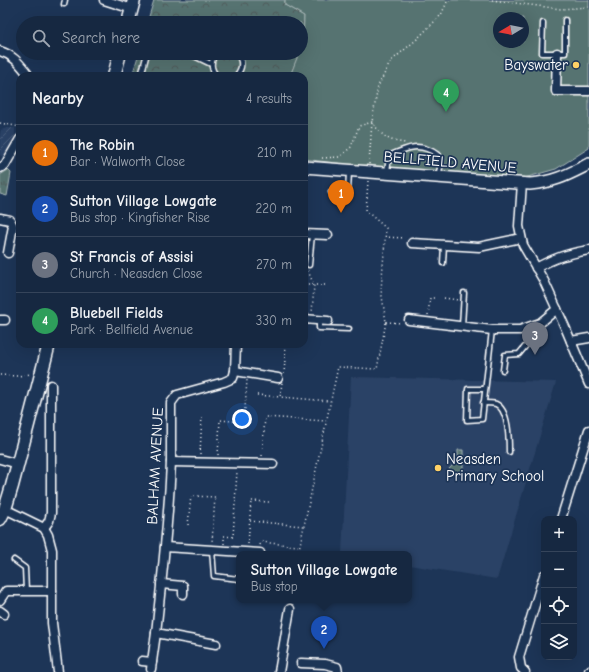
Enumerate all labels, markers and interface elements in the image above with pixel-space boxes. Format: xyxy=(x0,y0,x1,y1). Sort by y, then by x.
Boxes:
north arrow xyxy=(493,12,529,48)
search box xyxy=(16,16,308,60)
icon: search xyxy=(30,27,52,49)
text: Search here xyxy=(62,29,140,47)
place label: Bayswater xyxy=(504,56,568,74)
marker: Bayswater xyxy=(571,60,581,70)
pin: 4 xyxy=(433,79,459,112)
text: Nearby xyxy=(32,89,83,108)
text: 4 results xyxy=(246,91,292,106)
text: The Robin xyxy=(70,136,135,154)
text: 1 xyxy=(42,145,48,160)
text: 210 m xyxy=(257,145,292,160)
street label: BELLFIELD AVENUE xyxy=(383,147,517,177)
text: Bar · Walworth Close xyxy=(70,154,185,169)
pin: 1 xyxy=(328,180,354,213)
text: Sutton Village Lowgate xyxy=(70,192,217,210)
text: 2 xyxy=(42,201,48,216)
text: 220 m xyxy=(255,201,292,216)
text: Bus stop · Kingfisher Rise xyxy=(70,210,210,225)
text: St Francis of Assisi xyxy=(70,248,193,266)
text: 3 xyxy=(42,257,48,272)
text: 270 m xyxy=(256,257,292,272)
text: Church · Neasden Close xyxy=(70,266,202,281)
text: Bluebell Fields xyxy=(70,304,163,322)
text: 4 xyxy=(42,313,48,328)
text: 330 m xyxy=(256,313,292,328)
text: Park · Bellfield Avenue xyxy=(70,322,193,337)
pin: 3 xyxy=(522,322,548,355)
street label: BALHAM AVENUE xyxy=(143,407,167,525)
your location xyxy=(232,409,252,429)
place label: Neasden Primary School xyxy=(446,450,544,485)
marker: Neasden Primary School xyxy=(433,463,443,473)
map controls xyxy=(541,516,577,660)
button: + xyxy=(541,516,577,552)
popup xyxy=(236,551,412,603)
button: − xyxy=(541,552,577,588)
text: Sutton Village Lowgate xyxy=(251,561,397,579)
text: Bus stop xyxy=(251,579,298,594)
button: locate xyxy=(541,588,577,624)
pin: 2 xyxy=(311,616,337,649)
button: layers xyxy=(541,624,577,660)

